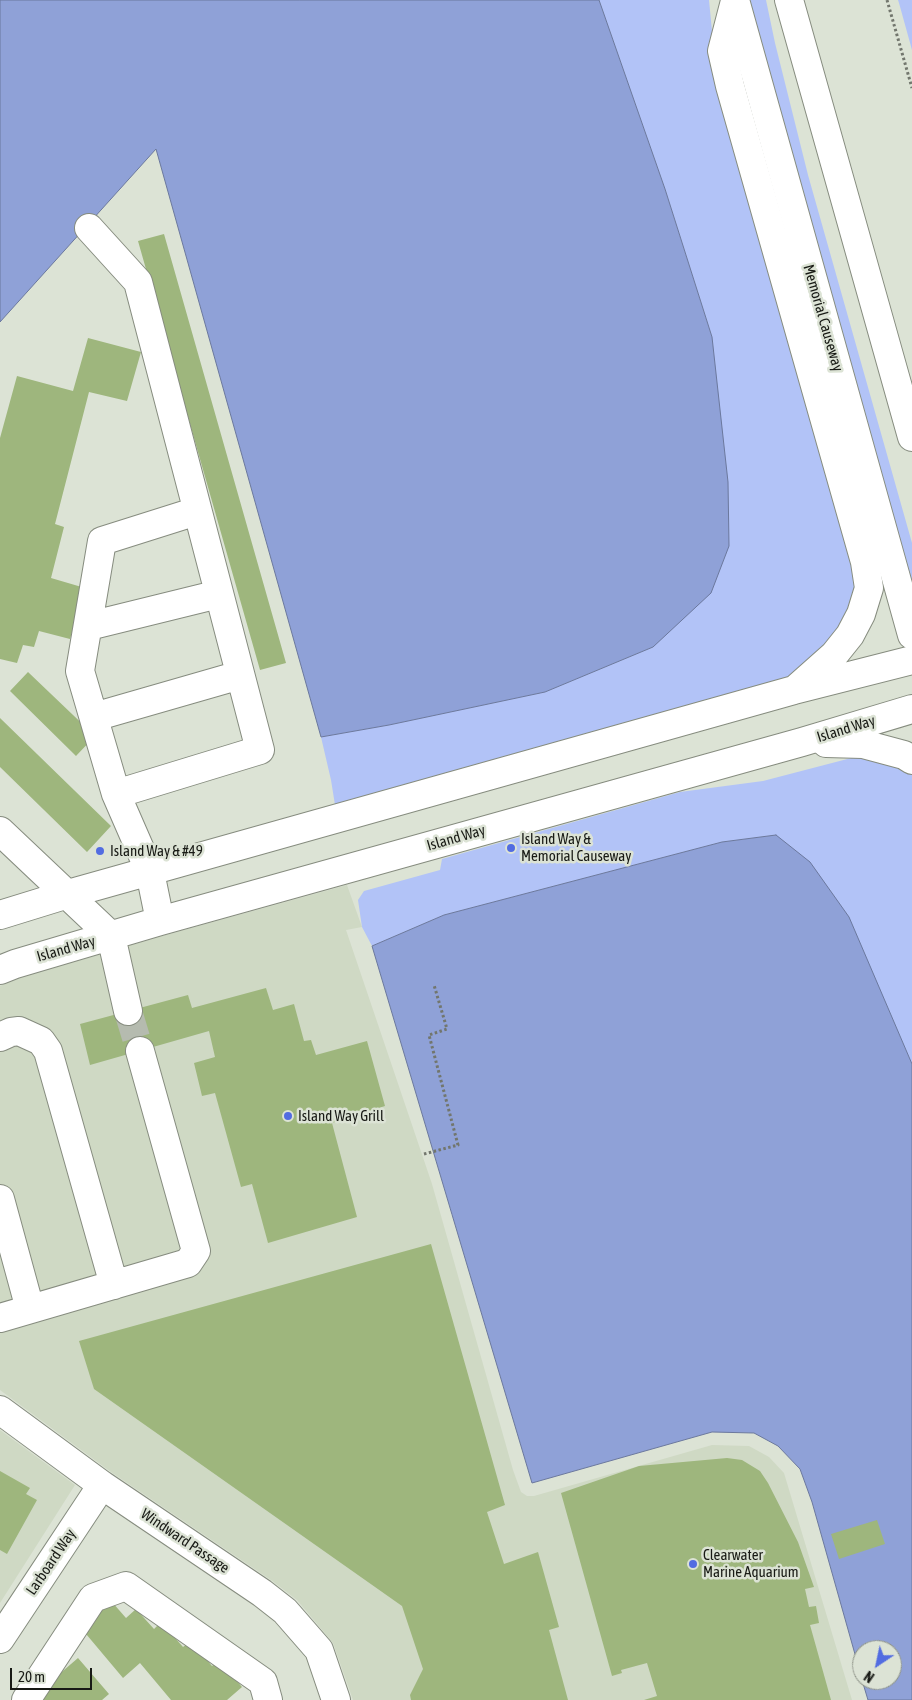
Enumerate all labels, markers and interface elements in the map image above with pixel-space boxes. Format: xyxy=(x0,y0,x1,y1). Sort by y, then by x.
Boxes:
street label: Memorial Causeway xyxy=(799,262,847,374)
street label: Island Way xyxy=(815,712,877,746)
street label: Island Way xyxy=(425,821,487,855)
place label: Island Way & Memorial Causeway xyxy=(521,830,631,865)
place label: Island Way & #49 xyxy=(110,842,203,860)
marker: Island Way & Memorial Causeway xyxy=(505,842,517,854)
marker: Island Way & #49 xyxy=(94,845,106,857)
street label: Island Way xyxy=(35,932,97,966)
place label: Island Way Grill xyxy=(298,1107,384,1125)
marker: Island Way Grill xyxy=(282,1110,294,1122)
street label: Windward Passage xyxy=(137,1505,233,1577)
street label: Larboard Way xyxy=(22,1526,80,1598)
place label: Clearwater Marine Aquarium xyxy=(703,1546,799,1581)
marker: Clearwater Marine Aquarium xyxy=(687,1558,699,1570)
north arrow xyxy=(852,1640,902,1690)
scale bar xyxy=(12,1658,95,1690)
text: 20 m xyxy=(18,1668,45,1685)
text: N xyxy=(861,1668,877,1686)

